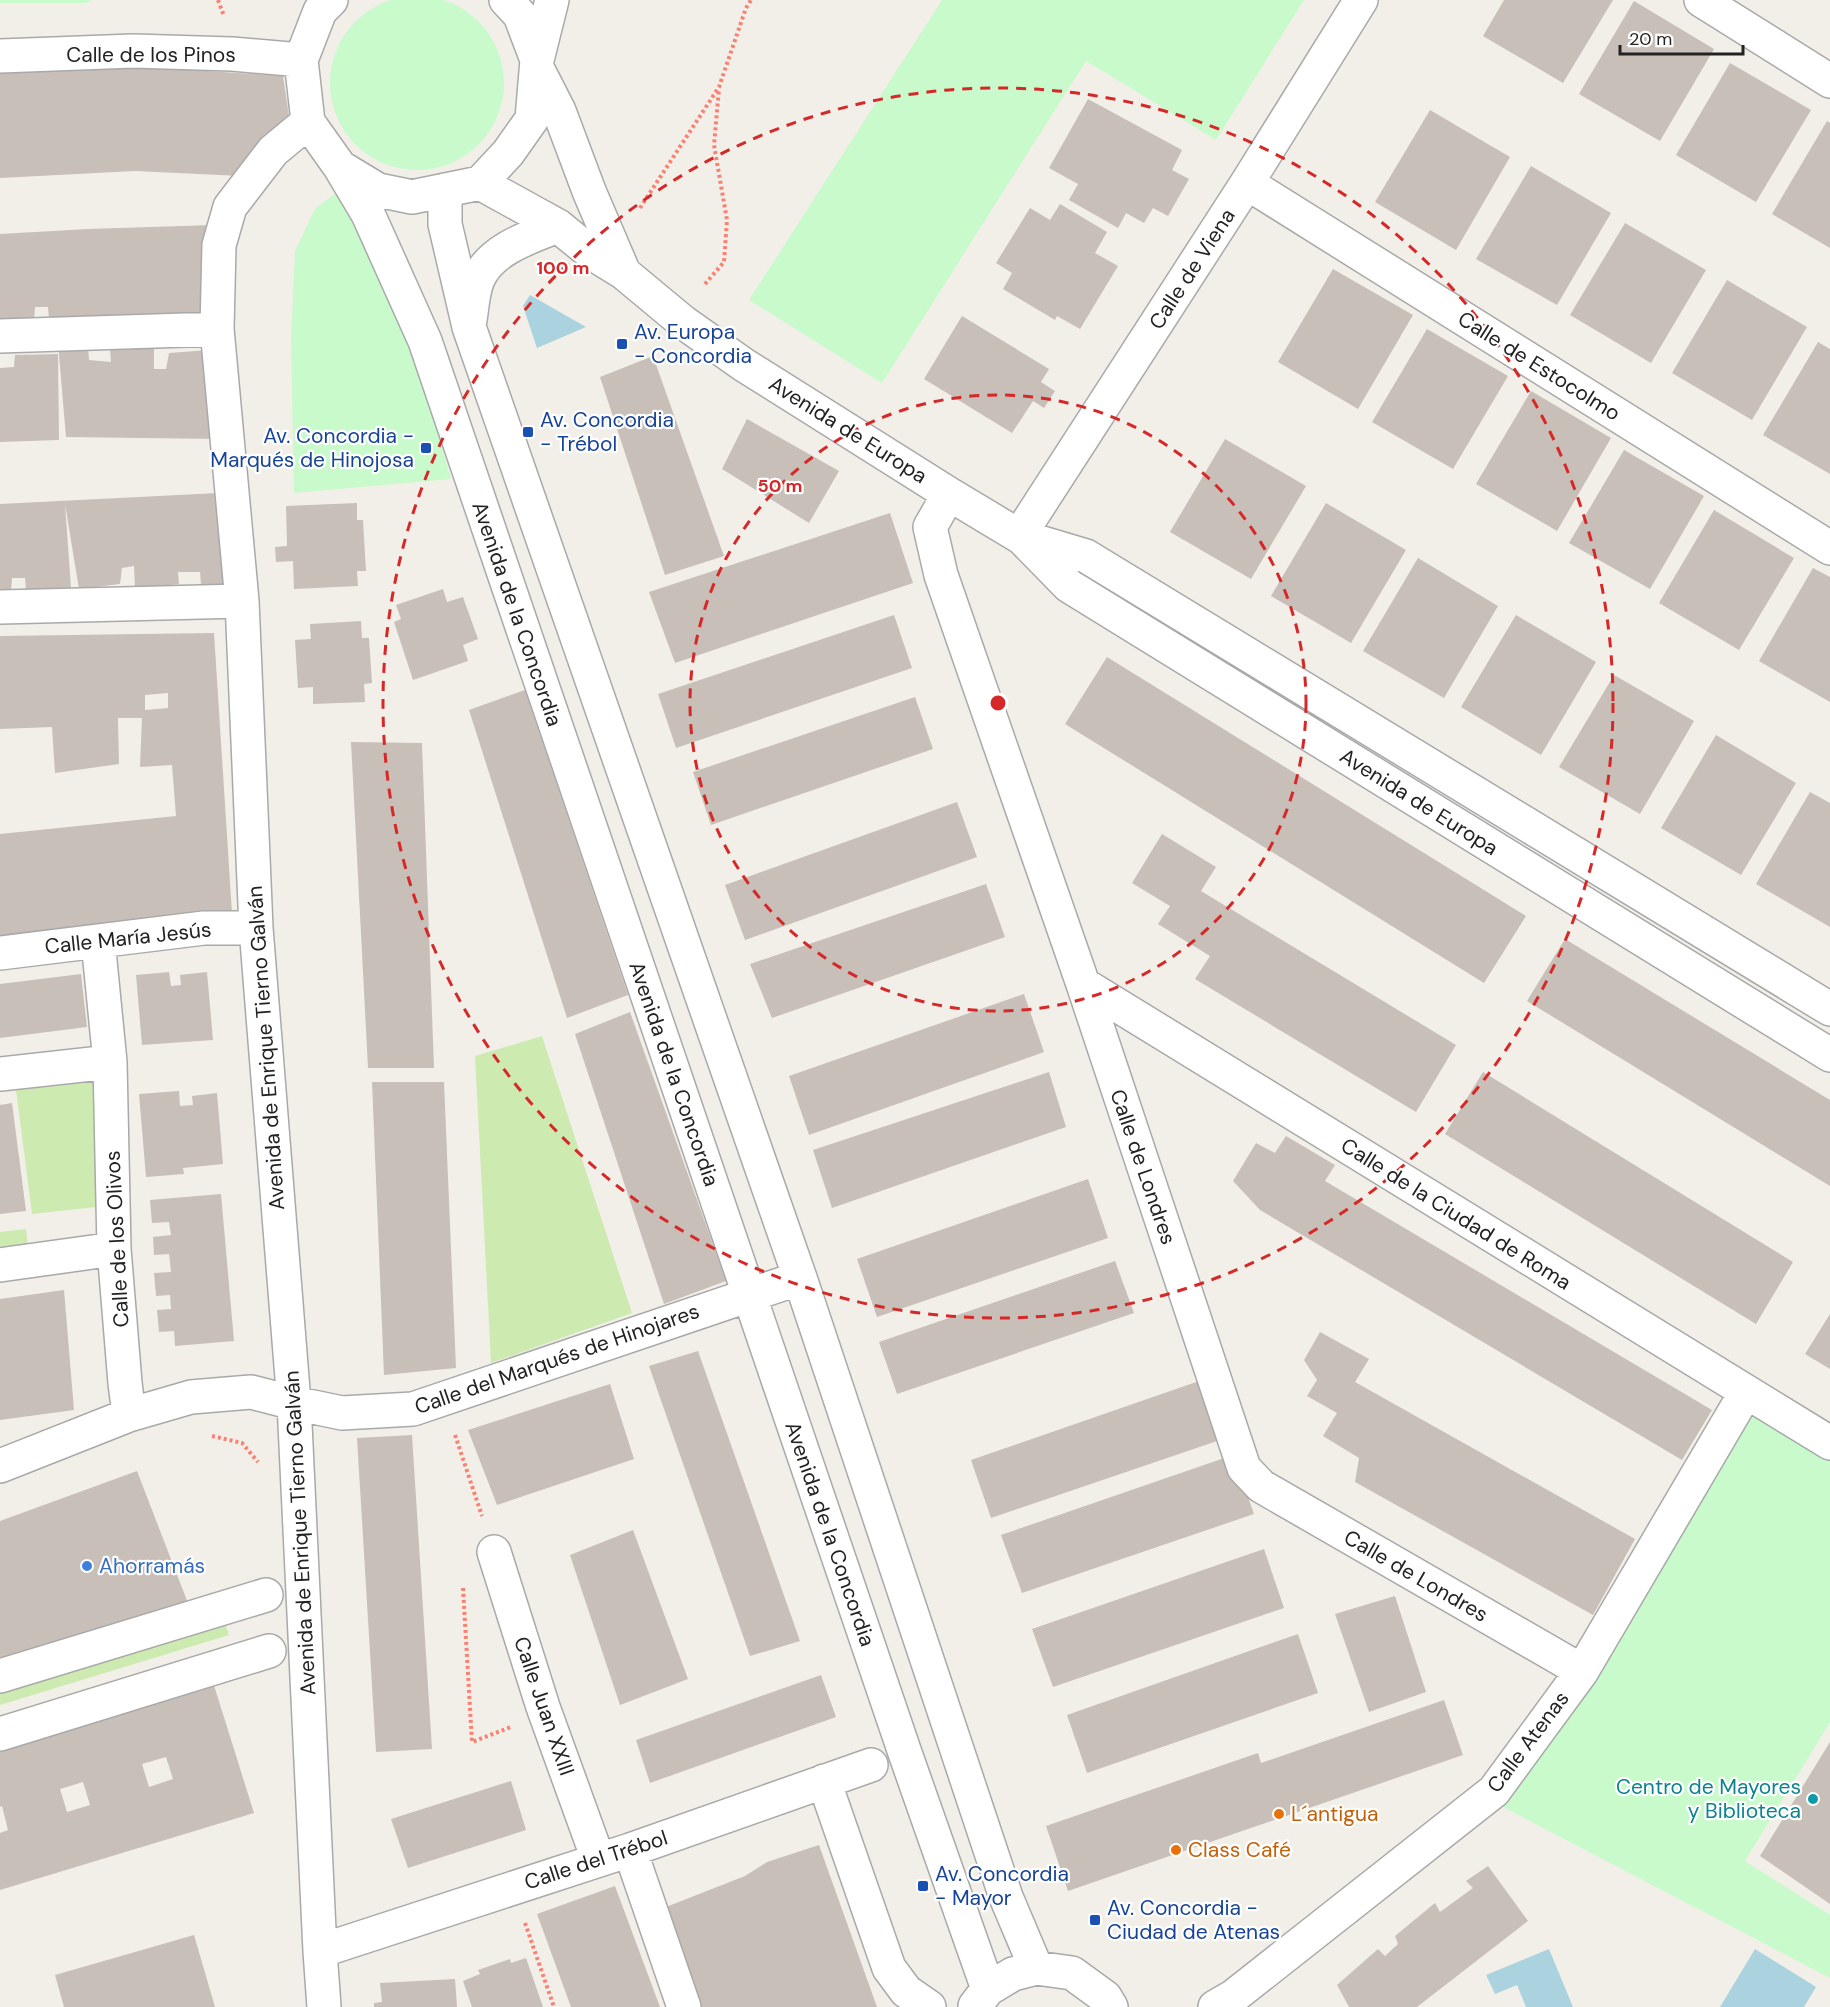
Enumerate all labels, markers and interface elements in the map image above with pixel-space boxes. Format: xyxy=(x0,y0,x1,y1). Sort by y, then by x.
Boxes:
scale bar xyxy=(1620,18,1743,56)
text: 20 m xyxy=(1629,27,1672,51)
street label: Calle de los Pinos xyxy=(66,41,236,69)
street label: Calle de Viena xyxy=(1143,203,1241,335)
text: 100 m xyxy=(536,256,590,280)
street label: Calle de Estocolmo xyxy=(1452,305,1626,427)
place label: Av. Europa - Concordia xyxy=(634,318,752,370)
marker: Av. Europa - Concordia xyxy=(615,337,629,351)
street label: Avenida de Europa xyxy=(764,370,932,490)
place label: Av. Concordia - Trébol xyxy=(540,406,674,458)
place label: Av. Concordia - Marqués de Hinojosa xyxy=(210,422,414,474)
marker: Av. Concordia - Trébol xyxy=(521,425,535,439)
marker: Av. Concordia - Marqués de Hinojosa xyxy=(419,441,433,455)
text: 50 m xyxy=(757,474,803,498)
street label: Avenida de la Concordia xyxy=(465,498,569,730)
centre of rings xyxy=(988,693,1008,713)
street label: Avenida de Europa xyxy=(1335,742,1503,862)
street label: Avenida de Enrique Tierno Galván xyxy=(241,885,291,1211)
street label: Calle María Jesús xyxy=(43,915,213,961)
street label: Avenida de la Concordia xyxy=(622,958,726,1190)
street label: Calle de Londres xyxy=(1103,1086,1183,1248)
street label: Calle de la Ciudad de Roma xyxy=(1336,1132,1576,1296)
street label: Calle de los Olivos xyxy=(98,1150,136,1328)
street label: Calle del Marqués de Hinojares xyxy=(411,1297,703,1421)
street label: Avenida de Enrique Tierno Galván xyxy=(278,1370,322,1696)
street label: Avenida de la Concordia xyxy=(778,1418,882,1650)
street label: Calle de Londres xyxy=(1339,1523,1493,1629)
place label: Ahorramás xyxy=(99,1552,205,1580)
marker: Ahorramás xyxy=(80,1559,94,1573)
street label: Calle Juan XXIII xyxy=(507,1633,581,1779)
street label: Calle Atenas xyxy=(1481,1686,1575,1798)
place label: Centro de Mayores y Biblioteca xyxy=(1616,1773,1801,1825)
marker: Centro de Mayores y Biblioteca xyxy=(1806,1792,1820,1806)
place label: L´antigua xyxy=(1291,1800,1378,1828)
marker: L´antigua xyxy=(1272,1807,1286,1821)
street label: Calle del Trébol xyxy=(521,1824,671,1896)
place label: Class Café xyxy=(1188,1836,1291,1864)
marker: Class Café xyxy=(1169,1843,1183,1857)
place label: Av. Concordia - Mayor xyxy=(935,1860,1069,1912)
marker: Av. Concordia - Mayor xyxy=(916,1879,930,1893)
place label: Av. Concordia - Ciudad de Atenas xyxy=(1107,1894,1280,1946)
marker: Av. Concordia - Ciudad de Atenas xyxy=(1088,1913,1102,1927)

